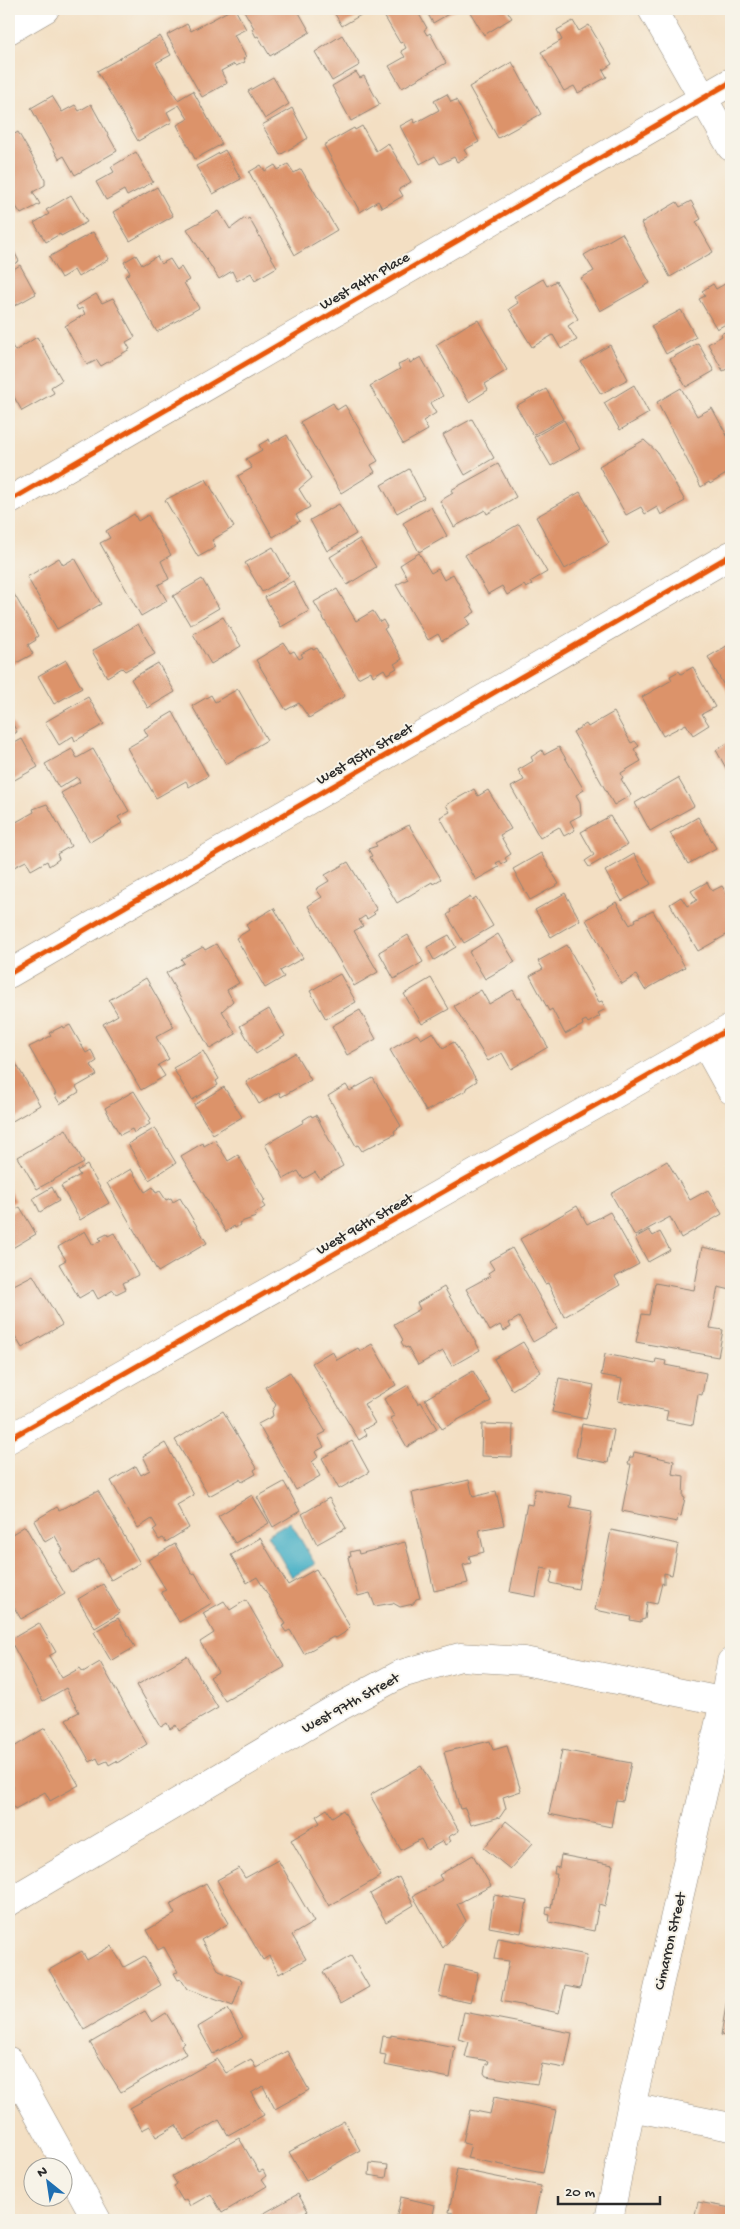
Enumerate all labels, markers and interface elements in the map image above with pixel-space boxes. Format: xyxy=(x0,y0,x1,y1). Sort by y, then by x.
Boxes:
street label: West 94th Place xyxy=(317,249,413,315)
street label: West 95th Street xyxy=(313,719,418,790)
street label: West 96th Street xyxy=(313,1189,418,1260)
street label: West 97th Street xyxy=(299,1669,405,1738)
street label: Cimarron Street xyxy=(651,1889,691,1992)
north arrow xyxy=(22,2156,72,2206)
text: N xyxy=(35,2163,51,2183)
scale bar xyxy=(558,2174,660,2206)
text: 20 m xyxy=(565,2184,595,2202)

